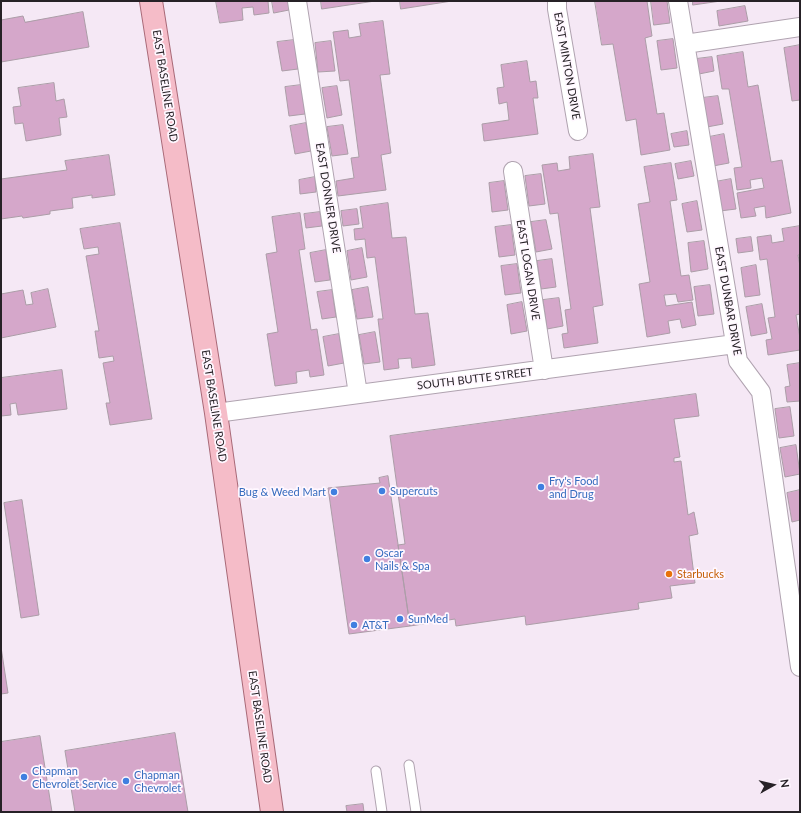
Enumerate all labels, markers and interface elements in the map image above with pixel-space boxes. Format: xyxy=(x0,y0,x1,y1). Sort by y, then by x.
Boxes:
street label: EAST MINTON DRIVE xyxy=(551,11,583,121)
street label: EAST BASELINE ROAD xyxy=(150,29,180,143)
street label: EAST DONNER DRIVE xyxy=(313,142,343,254)
street label: EAST LOGAN DRIVE xyxy=(514,219,542,321)
street label: EAST DUNBAR DRIVE xyxy=(712,246,744,356)
street label: EAST BASELINE ROAD xyxy=(199,349,229,463)
street label: SOUTH BUTTE STREET xyxy=(416,365,534,393)
place label: Fry's Food and Drug xyxy=(549,474,599,500)
marker: Fry's Food and Drug xyxy=(536,482,546,492)
place label: Supercuts xyxy=(390,484,438,498)
place label: Bug & Weed Mart xyxy=(239,485,326,499)
marker: Supercuts xyxy=(377,486,387,496)
marker: Bug & Weed Mart xyxy=(329,487,339,497)
place label: Oscar Nails & Spa xyxy=(375,546,430,572)
marker: Oscar Nails & Spa xyxy=(362,554,372,564)
place label: Starbucks xyxy=(677,567,724,581)
marker: Starbucks xyxy=(664,569,674,579)
place label: SunMed xyxy=(408,612,448,626)
marker: SunMed xyxy=(395,614,405,624)
place label: AT&T xyxy=(362,618,389,632)
marker: AT&T xyxy=(349,620,359,630)
street label: EAST BASELINE ROAD xyxy=(246,670,274,784)
place label: Chapman Chevrolet Service xyxy=(32,764,117,790)
north arrow xyxy=(753,765,793,805)
place label: Chapman Chevrolet xyxy=(134,768,181,794)
marker: Chapman Chevrolet Service xyxy=(19,772,29,782)
marker: Chapman Chevrolet xyxy=(121,776,131,786)
text: N xyxy=(778,778,792,788)

